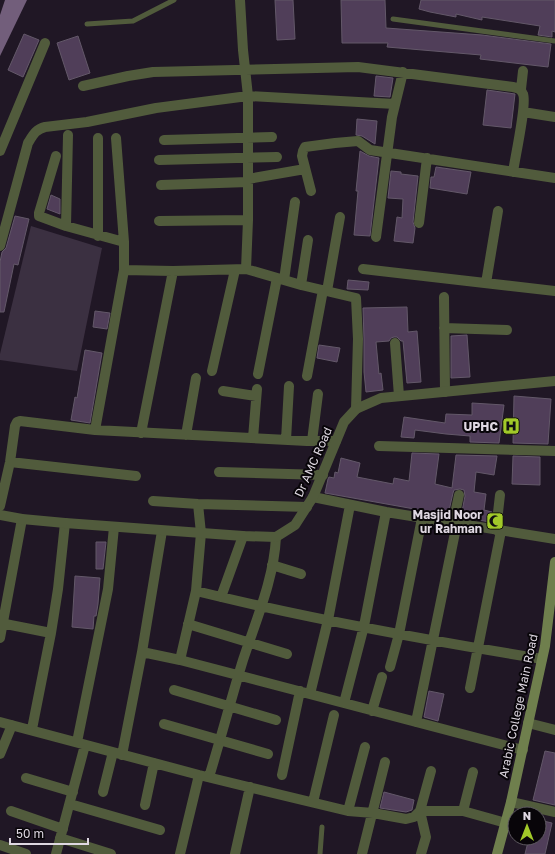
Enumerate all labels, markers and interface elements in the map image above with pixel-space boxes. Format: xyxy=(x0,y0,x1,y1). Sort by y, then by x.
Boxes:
hospital icon: UPHC xyxy=(501,416,521,436)
place label: UPHC xyxy=(464,419,498,434)
street label: Dr AMC Road xyxy=(291,425,335,499)
place label: Masjid Noor ur Rahman xyxy=(412,507,482,536)
mosque icon: Masjid Noor ur Rahman xyxy=(485,511,505,531)
street label: Arabic College Main Road xyxy=(495,633,541,779)
north arrow xyxy=(507,806,547,846)
text: N xyxy=(523,809,531,822)
scale bar xyxy=(10,820,88,846)
text: 50 m xyxy=(16,826,44,841)

